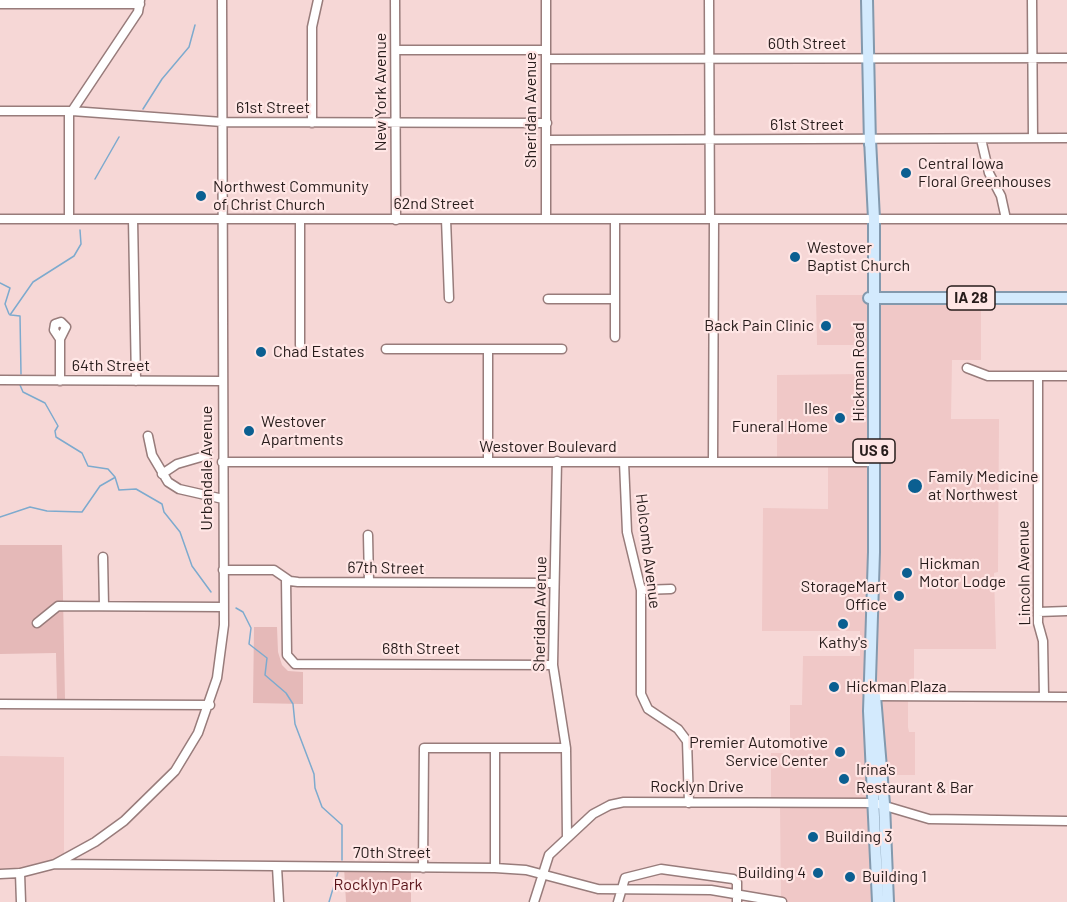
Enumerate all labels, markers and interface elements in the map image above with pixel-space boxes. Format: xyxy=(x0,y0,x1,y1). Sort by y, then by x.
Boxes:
street label: New York Avenue xyxy=(371,33,391,151)
street label: 60th Street xyxy=(768,34,846,54)
street label: Sheridan Avenue xyxy=(521,52,541,168)
street label: 61st Street xyxy=(236,98,310,118)
street label: 61st Street xyxy=(770,115,844,135)
place label: Central Iowa Floral Greenhouses xyxy=(918,154,1051,192)
marker: Central Iowa Floral Greenhouses xyxy=(899,166,913,180)
place label: Northwest Community of Christ Church xyxy=(213,177,369,215)
marker: Northwest Community of Christ Church xyxy=(194,189,208,203)
street label: 62nd Street xyxy=(394,194,474,214)
place label: Westover Baptist Church xyxy=(807,238,910,276)
marker: Westover Baptist Church xyxy=(788,250,802,264)
road number: IA 28 xyxy=(947,286,995,310)
place label: Back Pain Clinic xyxy=(704,316,814,336)
marker: Back Pain Clinic xyxy=(819,319,833,333)
street label: Hickman Road xyxy=(849,322,869,422)
place label: Chad Estates xyxy=(273,342,364,362)
marker: Chad Estates xyxy=(254,345,268,359)
street label: 64th Street xyxy=(72,356,150,376)
place label: Iles Funeral Home xyxy=(732,399,828,437)
street label: Urbandale Avenue xyxy=(197,406,217,530)
marker: Iles Funeral Home xyxy=(833,411,847,425)
place label: Westover Apartments xyxy=(261,412,343,450)
marker: Westover Apartments xyxy=(242,424,256,438)
street label: Westover Boulevard xyxy=(479,437,617,457)
road number: US 6 xyxy=(853,439,895,463)
place label: Family Medicine at Northwest xyxy=(928,467,1039,505)
marker: Family Medicine at Northwest xyxy=(906,477,924,495)
street label: Holcomb Avenue xyxy=(631,492,665,610)
street label: Lincoln Avenue xyxy=(1013,520,1035,626)
place label: Hickman Motor Lodge xyxy=(919,554,1006,592)
street label: Sheridan Avenue xyxy=(529,556,551,672)
street label: 67th Street xyxy=(347,558,425,578)
marker: Hickman Motor Lodge xyxy=(900,566,914,580)
place label: StorageMart Office xyxy=(801,577,887,615)
marker: StorageMart Office xyxy=(892,589,906,603)
marker: Kathy's xyxy=(836,617,850,631)
place label: Kathy's xyxy=(819,633,867,653)
street label: 68th Street xyxy=(382,639,460,659)
place label: Hickman Plaza xyxy=(846,677,947,697)
marker: Hickman Plaza xyxy=(827,680,841,694)
place label: Premier Automotive Service Center xyxy=(689,733,828,771)
marker: Premier Automotive Service Center xyxy=(833,745,847,759)
place label: Irina's Restaurant & Bar xyxy=(856,760,974,798)
marker: Irina's Restaurant & Bar xyxy=(837,772,851,786)
street label: Rocklyn Drive xyxy=(650,777,744,797)
place label: Building 3 xyxy=(825,827,893,847)
marker: Building 3 xyxy=(806,830,820,844)
street label: 70th Street xyxy=(353,843,431,863)
place label: Building 4 xyxy=(738,863,806,883)
marker: Building 4 xyxy=(811,866,825,880)
place label: Building 1 xyxy=(862,867,927,887)
marker: Building 1 xyxy=(843,870,857,884)
park label: Rocklyn Park xyxy=(333,875,423,895)

